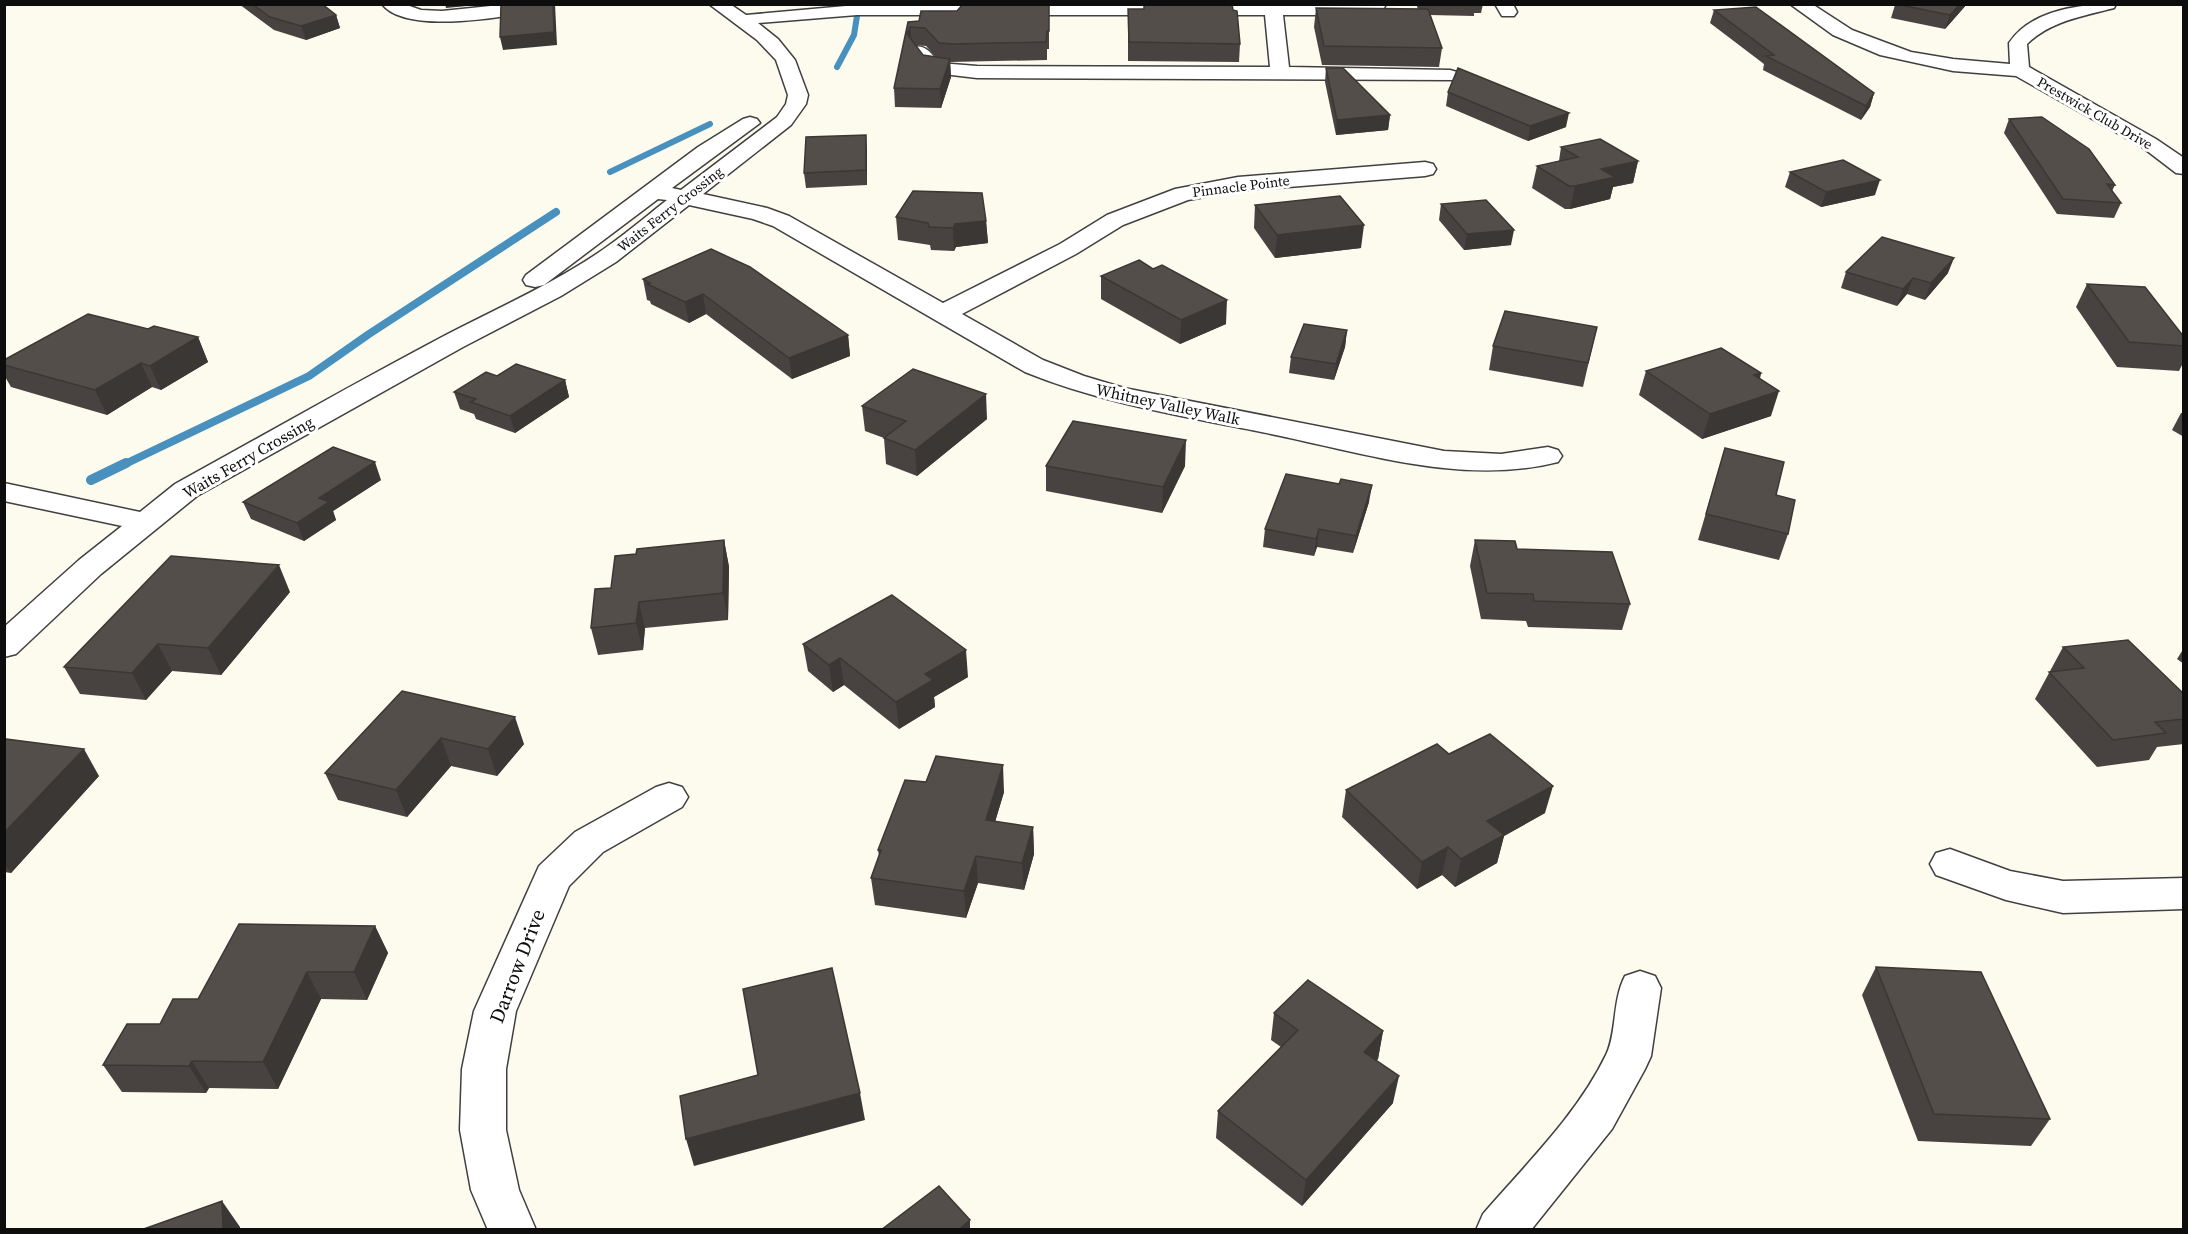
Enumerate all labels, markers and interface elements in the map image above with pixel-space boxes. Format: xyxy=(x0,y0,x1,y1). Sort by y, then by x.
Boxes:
street label: Prestwick Club Drive xyxy=(2034,72,2156,154)
street label: Waits Ferry Crossing xyxy=(613,161,727,257)
street label: Pinnacle Pointe xyxy=(1191,170,1291,202)
street label: Whitney Valley Walk xyxy=(1094,378,1242,430)
street label: Waits Ferry Crossing xyxy=(179,411,317,503)
street label: Darrow Drive xyxy=(482,905,552,1027)

